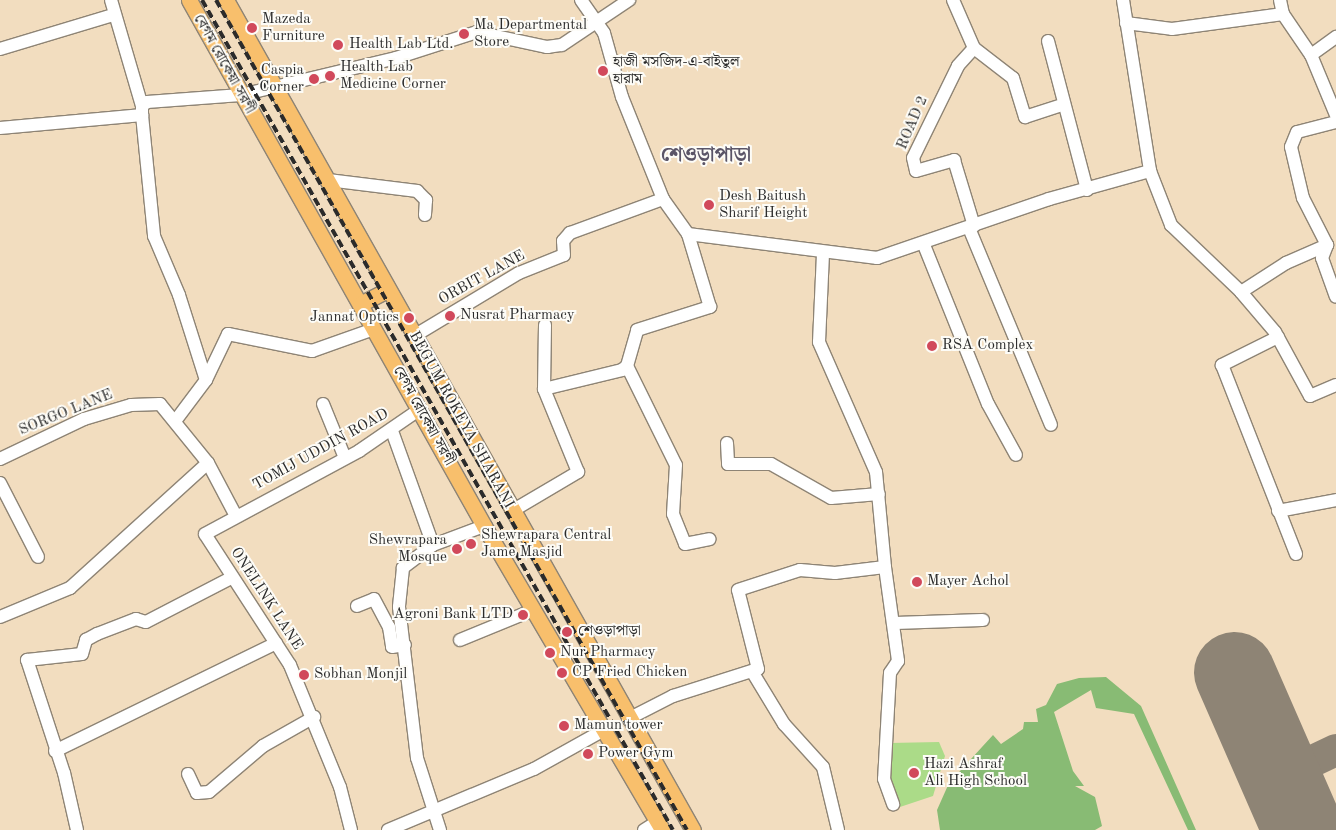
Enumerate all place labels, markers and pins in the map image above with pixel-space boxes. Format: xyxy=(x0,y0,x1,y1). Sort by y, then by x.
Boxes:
place label: Mazeda Furniture xyxy=(262,10,325,45)
place label: Ma Departmental Store xyxy=(474,16,587,51)
marker: Mazeda Furniture xyxy=(246,22,258,34)
marker: Ma Departmental Store xyxy=(458,28,470,40)
place label: Health Lab Ltd. xyxy=(349,36,453,54)
marker: Health Lab Ltd. xyxy=(331,38,345,52)
place label: হাজী মসজিদ-এ-বাইতুল হারাম xyxy=(613,53,739,88)
place label: Health Lab Medicine Corner xyxy=(340,58,446,93)
place label: Caspia Corner xyxy=(259,61,304,96)
marker: হাজী মসজিদ-এ-বাইতুল হারাম xyxy=(597,65,609,77)
marker: Health Lab Medicine Corner xyxy=(324,70,336,82)
marker: Caspia Corner xyxy=(308,73,320,85)
place label: Desh Baitush Sharif Height xyxy=(719,187,807,222)
marker: Desh Baitush Sharif Height xyxy=(703,199,715,211)
place label: Nusrat Pharmacy xyxy=(460,307,575,325)
place label: Jannat Optics xyxy=(310,309,399,327)
marker: Nusrat Pharmacy xyxy=(444,310,456,322)
marker: Jannat Optics xyxy=(403,312,415,324)
place label: RSA Complex xyxy=(942,337,1033,355)
marker: RSA Complex xyxy=(926,340,938,352)
place label: Shewrapara Central Jame Masjid xyxy=(481,526,611,561)
place label: Shewrapara Mosque xyxy=(369,531,447,566)
marker: Shewrapara Central Jame Masjid xyxy=(465,538,477,550)
marker: Shewrapara Mosque xyxy=(451,543,463,555)
place label: Mayer Achol xyxy=(927,573,1009,591)
marker: Mayer Achol xyxy=(911,576,923,588)
place label: Agroni Bank LTD xyxy=(393,606,513,624)
marker: Agroni Bank LTD xyxy=(517,609,529,621)
place label: শেওড়াপাড়া xyxy=(578,623,641,641)
marker: শেওড়াপাড়া xyxy=(560,625,574,639)
place label: Nur Pharmacy xyxy=(560,644,656,662)
marker: Nur Pharmacy xyxy=(544,647,556,659)
place label: CP Fried Chicken xyxy=(572,664,687,682)
place label: Sobhan Monjil xyxy=(314,666,407,684)
marker: CP Fried Chicken xyxy=(556,667,568,679)
marker: Sobhan Monjil xyxy=(298,669,310,681)
place label: Mamun tower xyxy=(574,717,663,735)
marker: Mamun tower xyxy=(558,720,570,732)
place label: Power Gym xyxy=(598,745,673,763)
marker: Power Gym xyxy=(582,748,594,760)
place label: Hazi Ashraf Ali High School xyxy=(924,755,1027,790)
marker: Hazi Ashraf Ali High School xyxy=(908,767,920,779)

